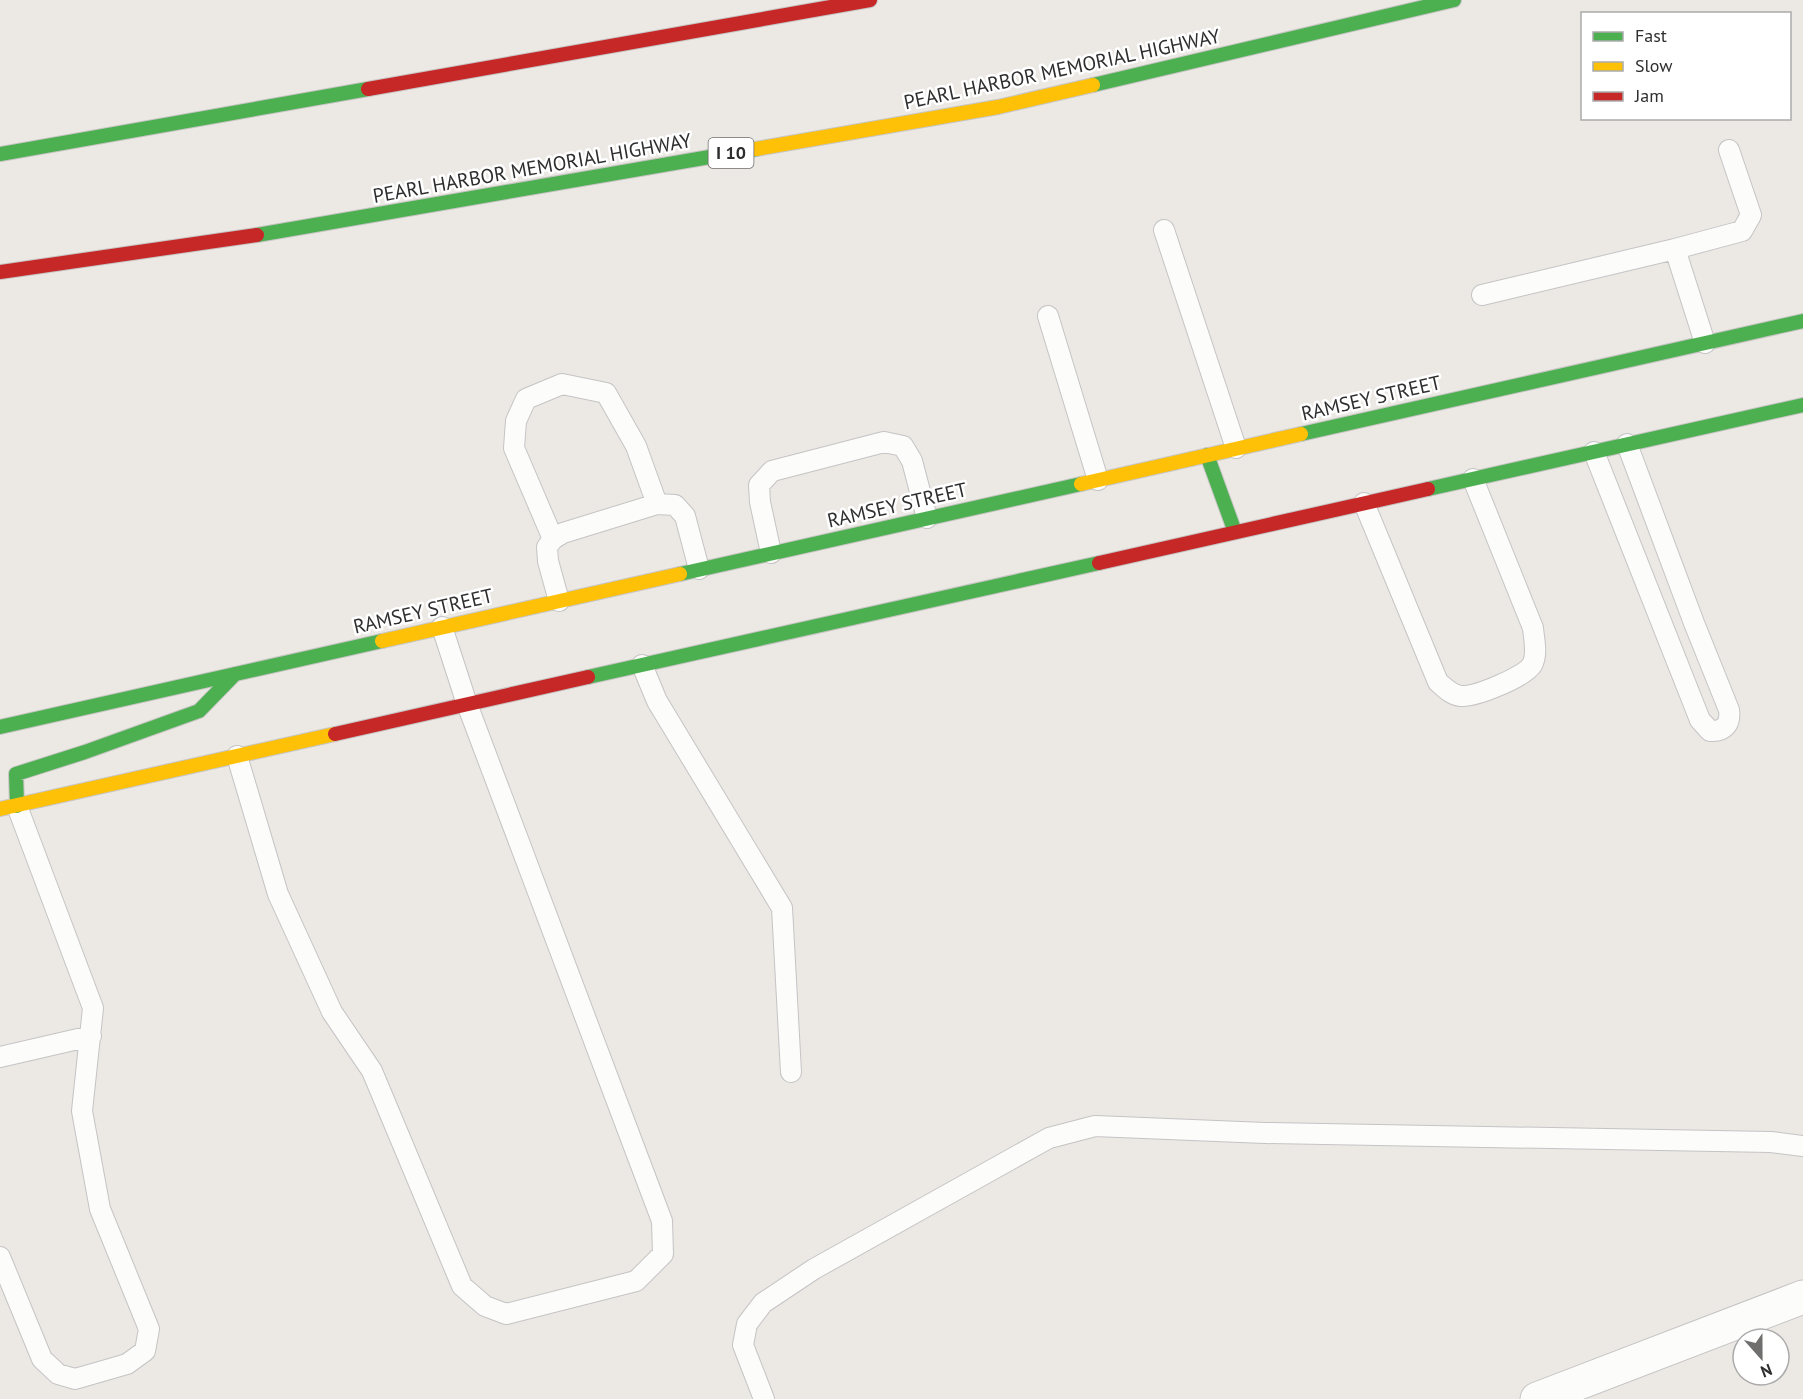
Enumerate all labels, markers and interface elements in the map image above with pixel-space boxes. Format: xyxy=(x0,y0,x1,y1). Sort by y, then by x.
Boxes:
legend xyxy=(1581,12,1791,120)
street label: PEARL HARBOR MEMORIAL HIGHWAY xyxy=(901,23,1223,115)
text: Fast xyxy=(1635,24,1667,47)
text: Slow xyxy=(1635,54,1673,77)
text: Jam xyxy=(1634,84,1664,107)
street label: PEARL HARBOR MEMORIAL HIGHWAY xyxy=(371,127,694,209)
road number: I 10 xyxy=(708,138,754,168)
street label: RAMSEY STREET xyxy=(1299,369,1443,427)
street label: RAMSEY STREET xyxy=(825,476,969,534)
street label: RAMSEY STREET xyxy=(351,582,495,640)
north arrow xyxy=(1731,1327,1791,1387)
text: N xyxy=(1758,1360,1775,1382)

